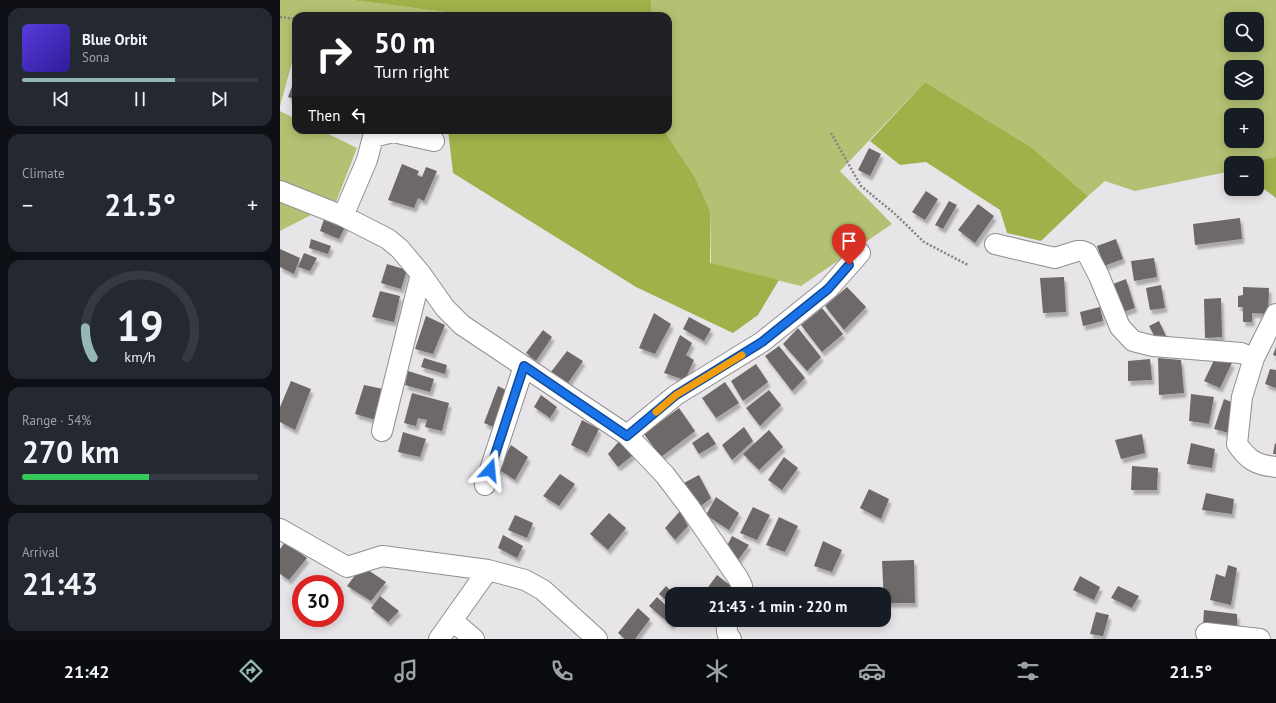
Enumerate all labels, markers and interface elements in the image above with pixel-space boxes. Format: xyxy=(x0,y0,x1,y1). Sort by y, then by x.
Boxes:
map controls xyxy=(1224,12,1264,196)
button: search xyxy=(1224,12,1264,52)
text: 50 m xyxy=(374,24,435,61)
icon: right xyxy=(308,28,360,80)
text: Blue Orbit xyxy=(82,30,147,49)
text: Sona xyxy=(82,49,109,66)
text: Turn right xyxy=(374,60,449,83)
button: layers xyxy=(1224,60,1264,100)
icon: previous xyxy=(50,88,72,110)
icon: pause xyxy=(129,88,151,110)
icon: next xyxy=(208,88,230,110)
icon: left xyxy=(348,104,370,126)
text: Then xyxy=(308,106,340,125)
button: + xyxy=(1224,108,1264,148)
button: − xyxy=(1224,156,1264,196)
text: Climate xyxy=(22,165,65,182)
text: 21.5° xyxy=(104,185,176,224)
text: − xyxy=(22,191,33,219)
text: + xyxy=(247,191,258,219)
pin xyxy=(832,224,866,265)
icon: arrive xyxy=(838,230,860,252)
text: 19 xyxy=(116,298,164,351)
text: km/h xyxy=(124,346,156,365)
text: Range · 54% xyxy=(22,412,91,429)
text: 270 km xyxy=(22,432,120,471)
position arrow xyxy=(469,449,511,491)
text: Arrival xyxy=(22,544,58,561)
text: 21:43 xyxy=(22,564,98,603)
speed limit sign: 30 xyxy=(292,575,344,627)
text: 21:43 · 1 min · 220 m xyxy=(709,597,847,616)
icon: directions xyxy=(237,657,265,685)
icon: music xyxy=(392,657,420,685)
icon: phone xyxy=(548,657,576,685)
icon: climate xyxy=(703,657,731,685)
icon: car xyxy=(858,657,886,685)
icon: filters xyxy=(1014,657,1042,685)
text: 21:42 xyxy=(64,660,109,683)
text: 21.5° xyxy=(1169,660,1212,683)

